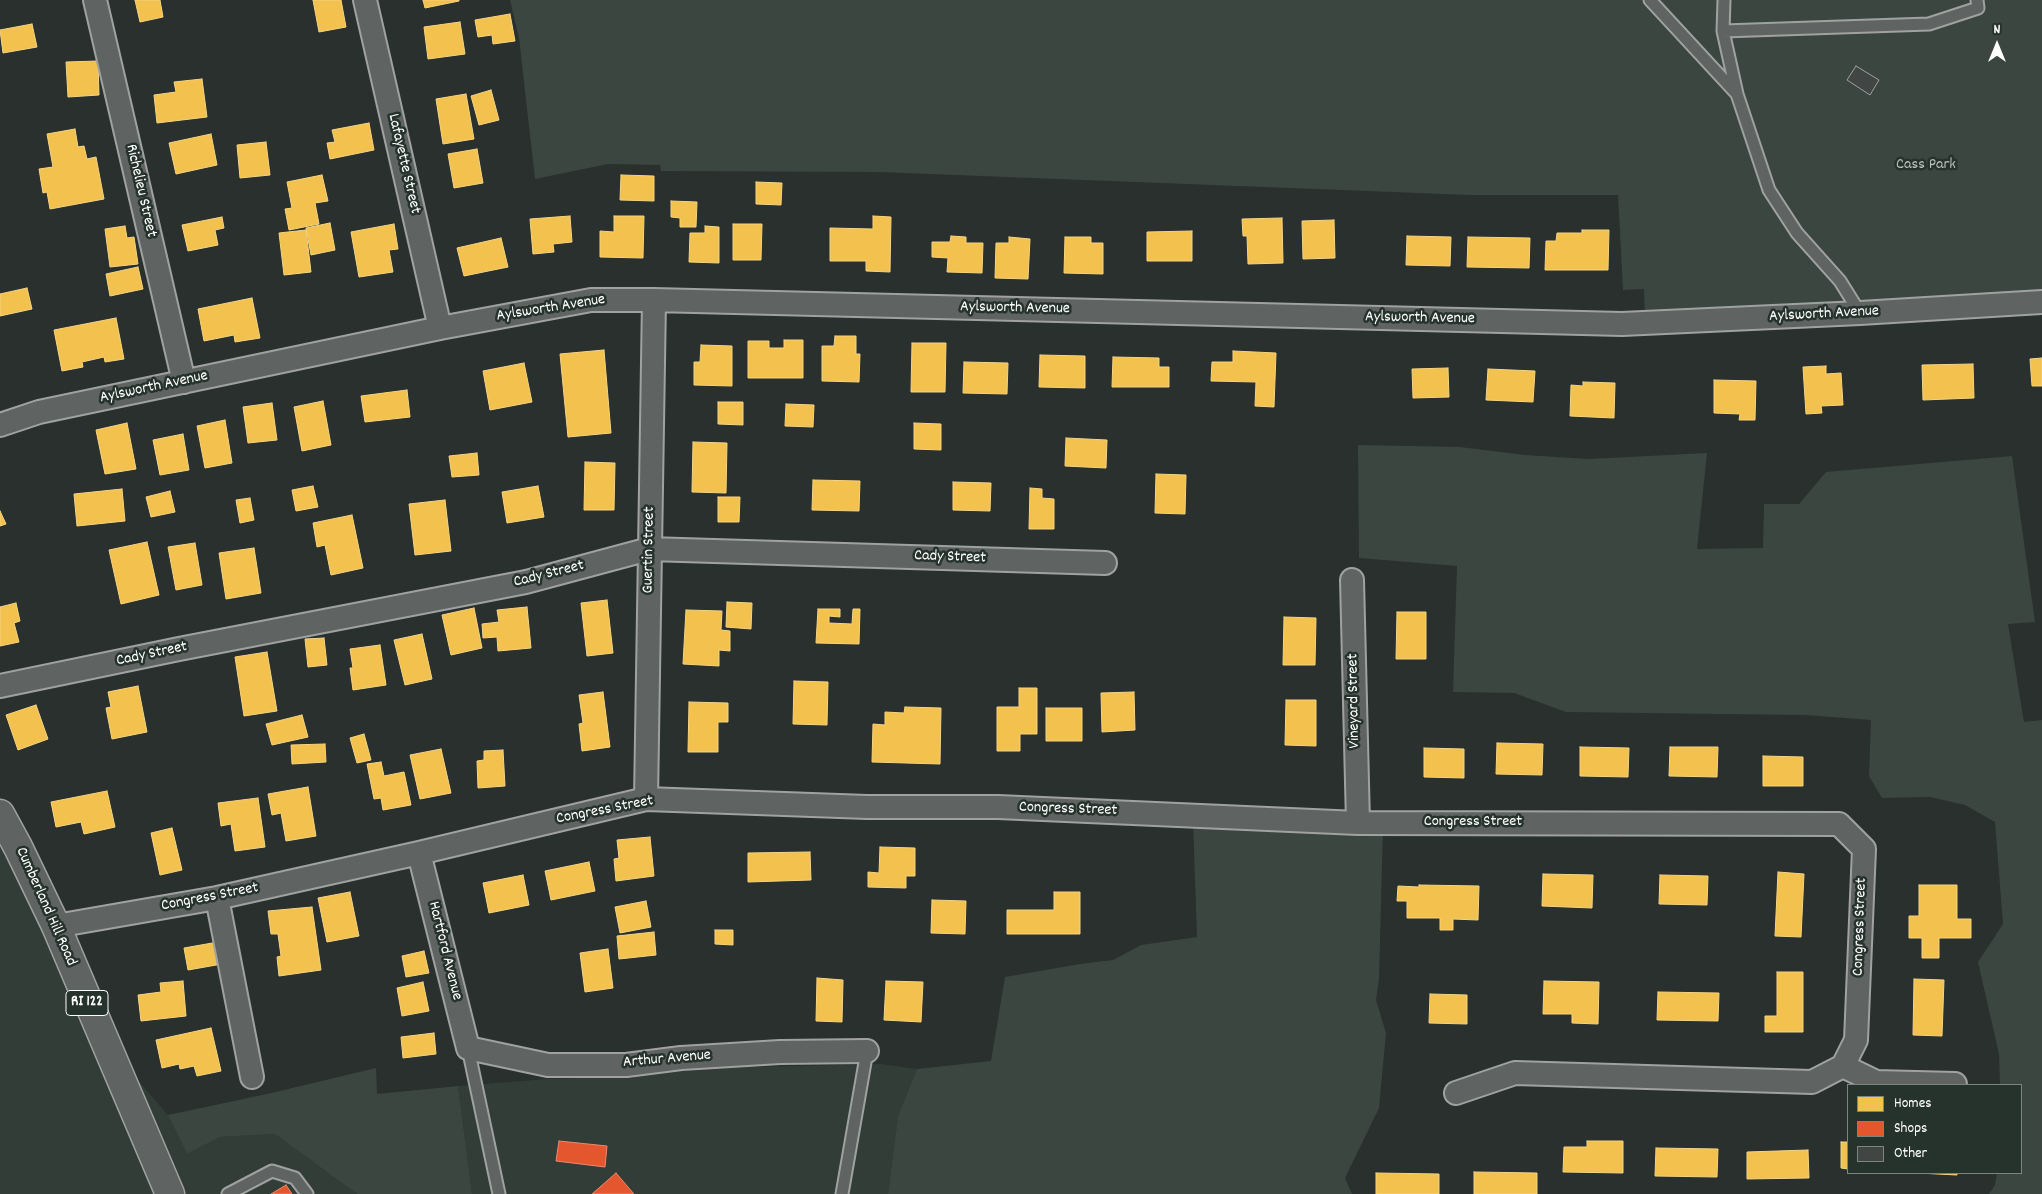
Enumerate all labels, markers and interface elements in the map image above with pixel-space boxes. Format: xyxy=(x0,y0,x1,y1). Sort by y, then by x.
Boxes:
north arrow xyxy=(1972,20,2022,70)
text: N xyxy=(1994,20,2000,40)
street label: Lafayette Street xyxy=(382,112,424,216)
street label: Richelieu Street xyxy=(120,143,160,239)
park label: Cass Park xyxy=(1896,156,1956,176)
street label: Aylsworth Avenue xyxy=(495,291,607,327)
street label: Aylsworth Avenue xyxy=(960,298,1070,320)
street label: Aylsworth Avenue xyxy=(1769,303,1879,327)
street label: Aylsworth Avenue xyxy=(1365,308,1475,330)
street label: Aylsworth Avenue xyxy=(98,367,210,409)
street label: Guertin Street xyxy=(640,506,660,594)
street label: Cady Street xyxy=(914,547,986,569)
street label: Cady Street xyxy=(512,557,586,593)
street label: Cady Street xyxy=(115,638,189,672)
street label: Vineyard Street xyxy=(1345,653,1365,749)
street label: Congress Street xyxy=(555,792,655,830)
street label: Congress Street xyxy=(1018,799,1118,821)
street label: Congress Street xyxy=(1424,813,1522,833)
street label: Cumberland Hill Road xyxy=(10,845,80,969)
street label: Congress Street xyxy=(1850,877,1872,977)
street label: Congress Street xyxy=(160,879,260,917)
street label: Hartford Avenue xyxy=(422,900,466,1002)
road number: RI 122 xyxy=(66,990,108,1016)
street label: Arthur Avenue xyxy=(622,1047,712,1073)
legend xyxy=(1847,1084,2022,1174)
text: Homes xyxy=(1894,1093,1932,1115)
text: Shops xyxy=(1894,1118,1927,1140)
text: Other xyxy=(1894,1143,1927,1165)

